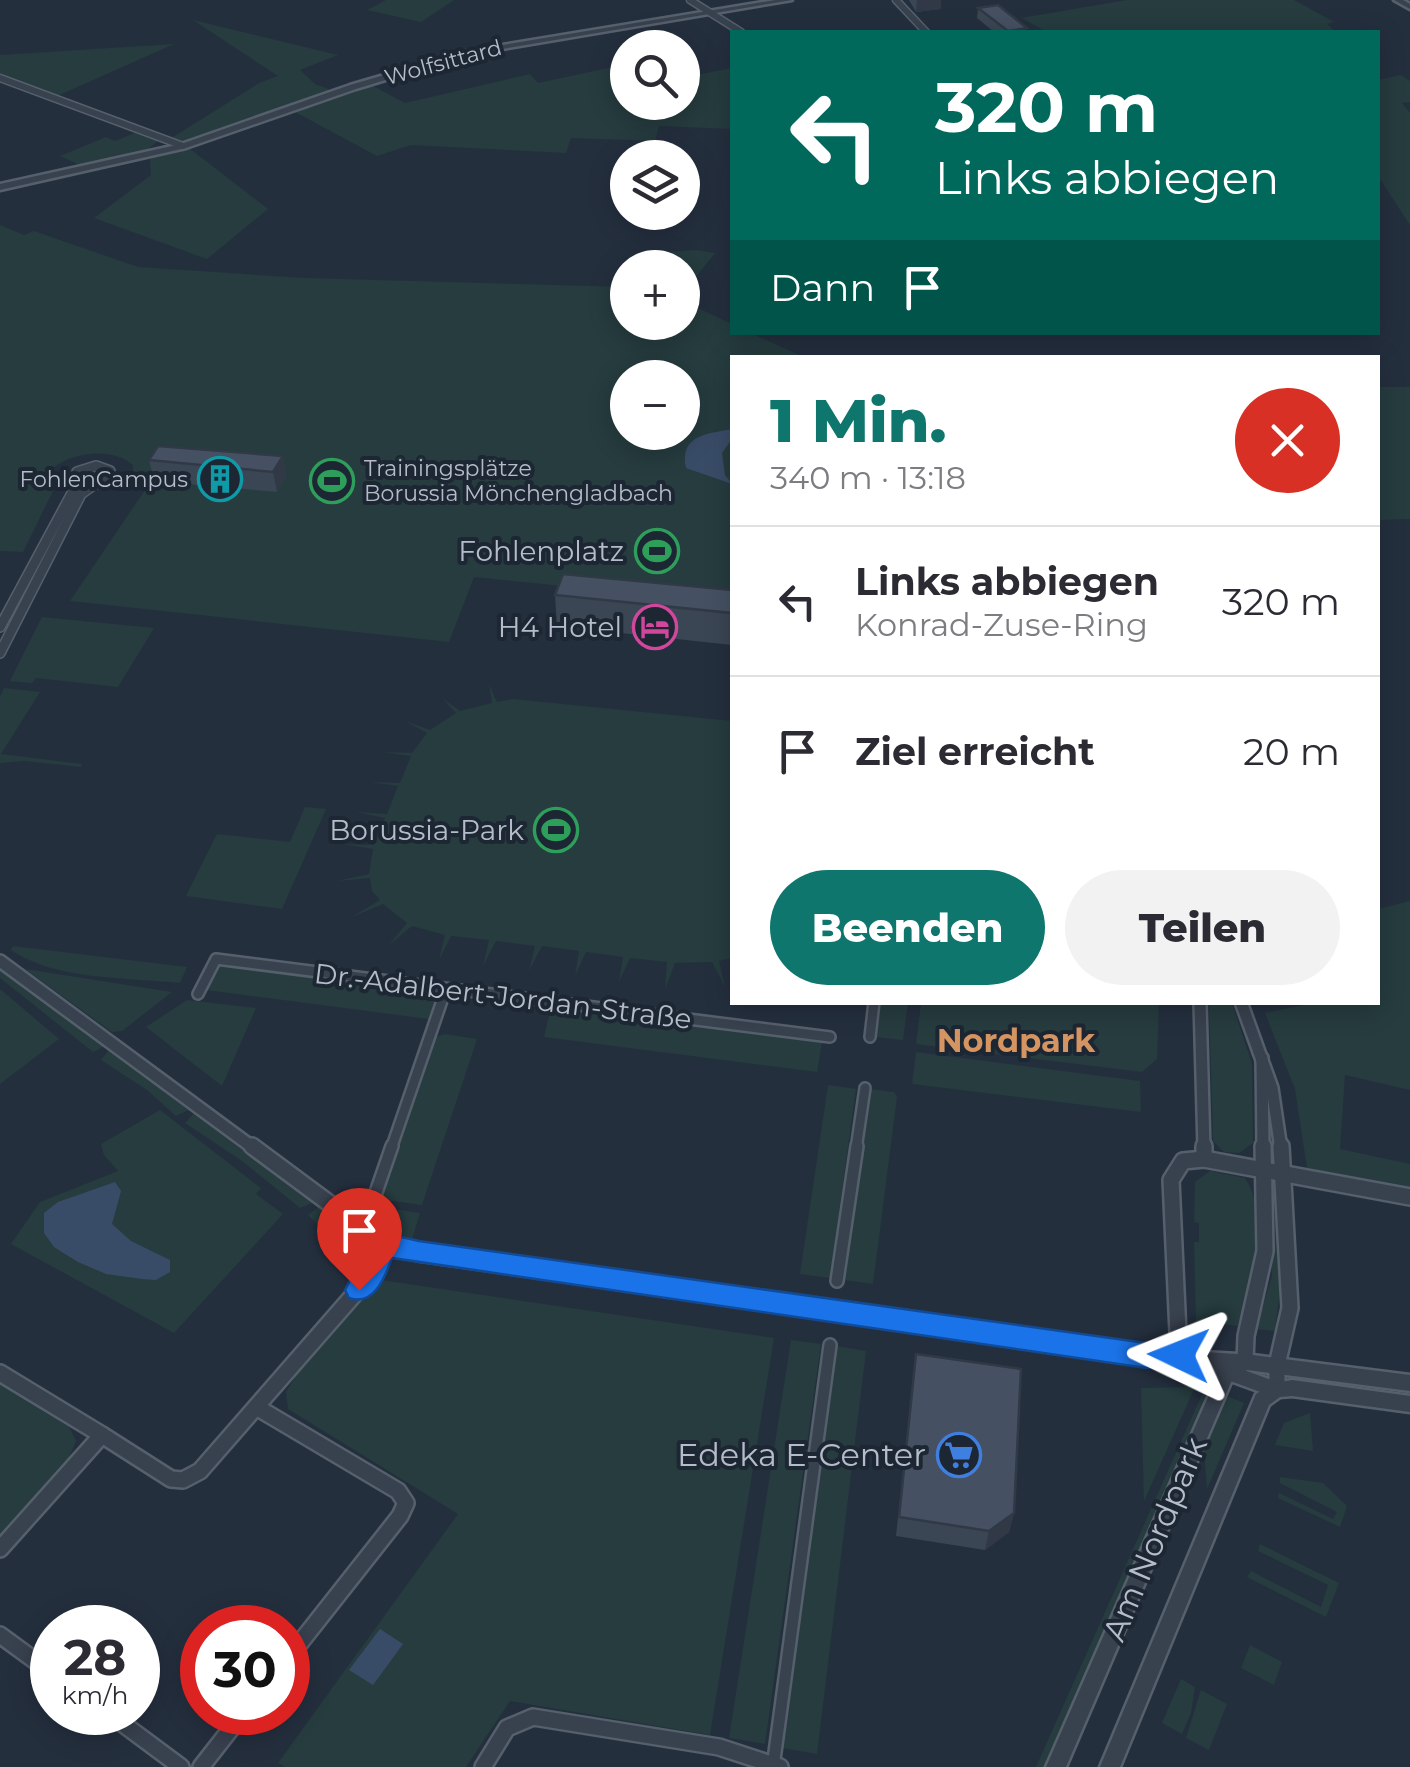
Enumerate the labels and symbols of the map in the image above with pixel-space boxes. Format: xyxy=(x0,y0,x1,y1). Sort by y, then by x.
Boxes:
street label: Wolfsittard xyxy=(381,34,505,91)
place label: Trainingsplätze Borussia Mönchengladbach xyxy=(364,455,673,507)
building icon: FohlenCampus xyxy=(197,456,243,502)
sports icon: Trainingsplätze Borussia Mönchengladbach xyxy=(309,458,355,504)
place label: FohlenCampus xyxy=(20,466,188,493)
sports icon: Fohlenplatz xyxy=(634,528,680,574)
place label: Fohlenplatz xyxy=(458,534,624,568)
hotel icon: H4 Hotel xyxy=(632,604,678,650)
place label: H4 Hotel xyxy=(498,610,622,644)
sports icon: Borussia-Park xyxy=(533,807,579,853)
place label: Borussia-Park xyxy=(329,813,524,847)
street label: Dr.-Adalbert-Jordan-Straße xyxy=(312,956,694,1036)
district label: Nordpark xyxy=(937,1021,1096,1060)
pin xyxy=(317,1188,402,1291)
position arrow xyxy=(1127,1303,1231,1407)
street label: Am Nordpark xyxy=(1094,1431,1215,1647)
supermarket icon: Edeka E-Center xyxy=(936,1432,982,1478)
place label: Edeka E-Center xyxy=(677,1435,926,1474)
speed limit sign: 30 xyxy=(180,1605,310,1735)

